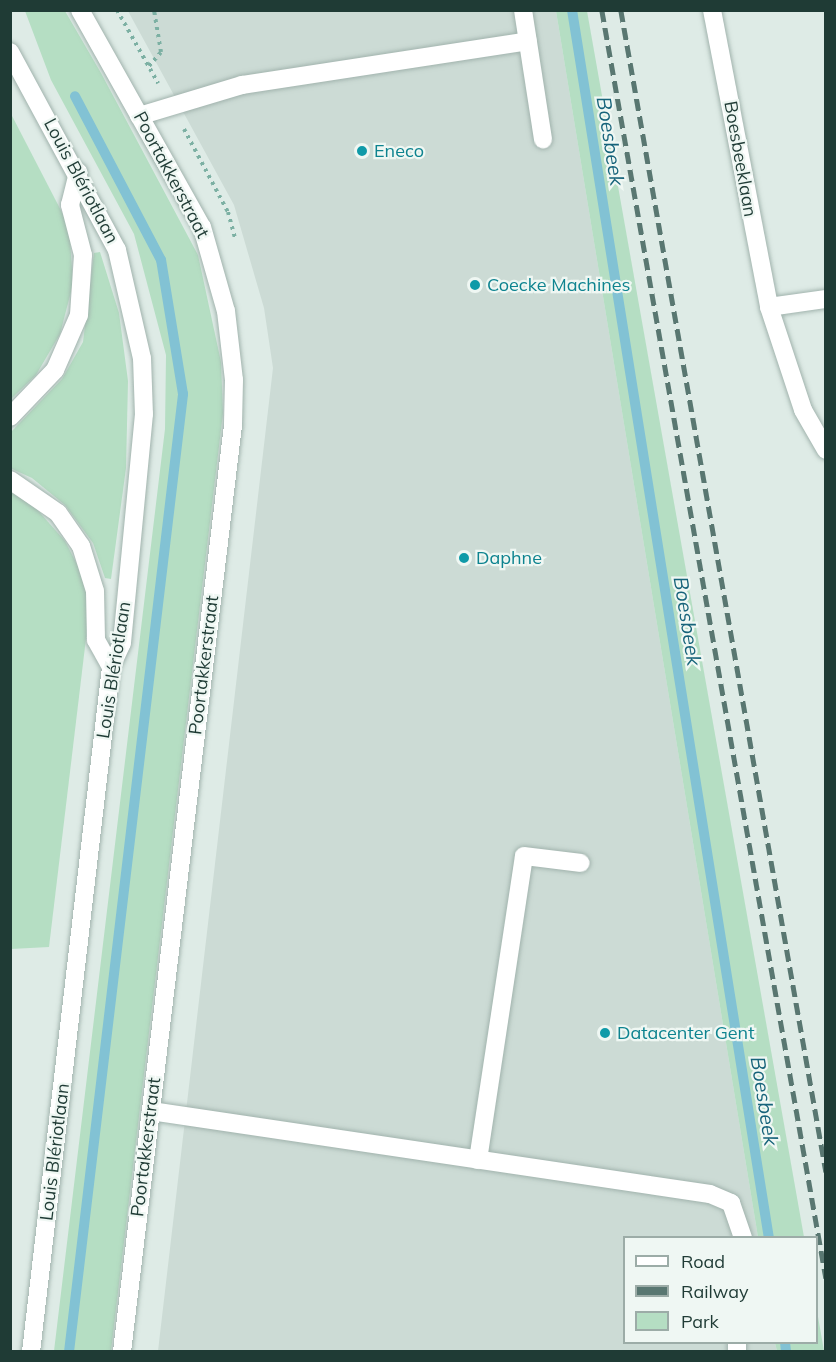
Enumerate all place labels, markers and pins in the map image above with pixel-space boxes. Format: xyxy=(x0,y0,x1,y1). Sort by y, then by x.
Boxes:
place label: Eneco xyxy=(374,140,424,162)
marker: Eneco xyxy=(355,144,369,158)
place label: Coecke Machines xyxy=(487,274,630,296)
marker: Coecke Machines xyxy=(468,278,482,292)
place label: Daphne xyxy=(476,547,542,569)
marker: Daphne xyxy=(457,551,471,565)
place label: Datacenter Gent xyxy=(617,1022,754,1044)
marker: Datacenter Gent xyxy=(598,1026,612,1040)

